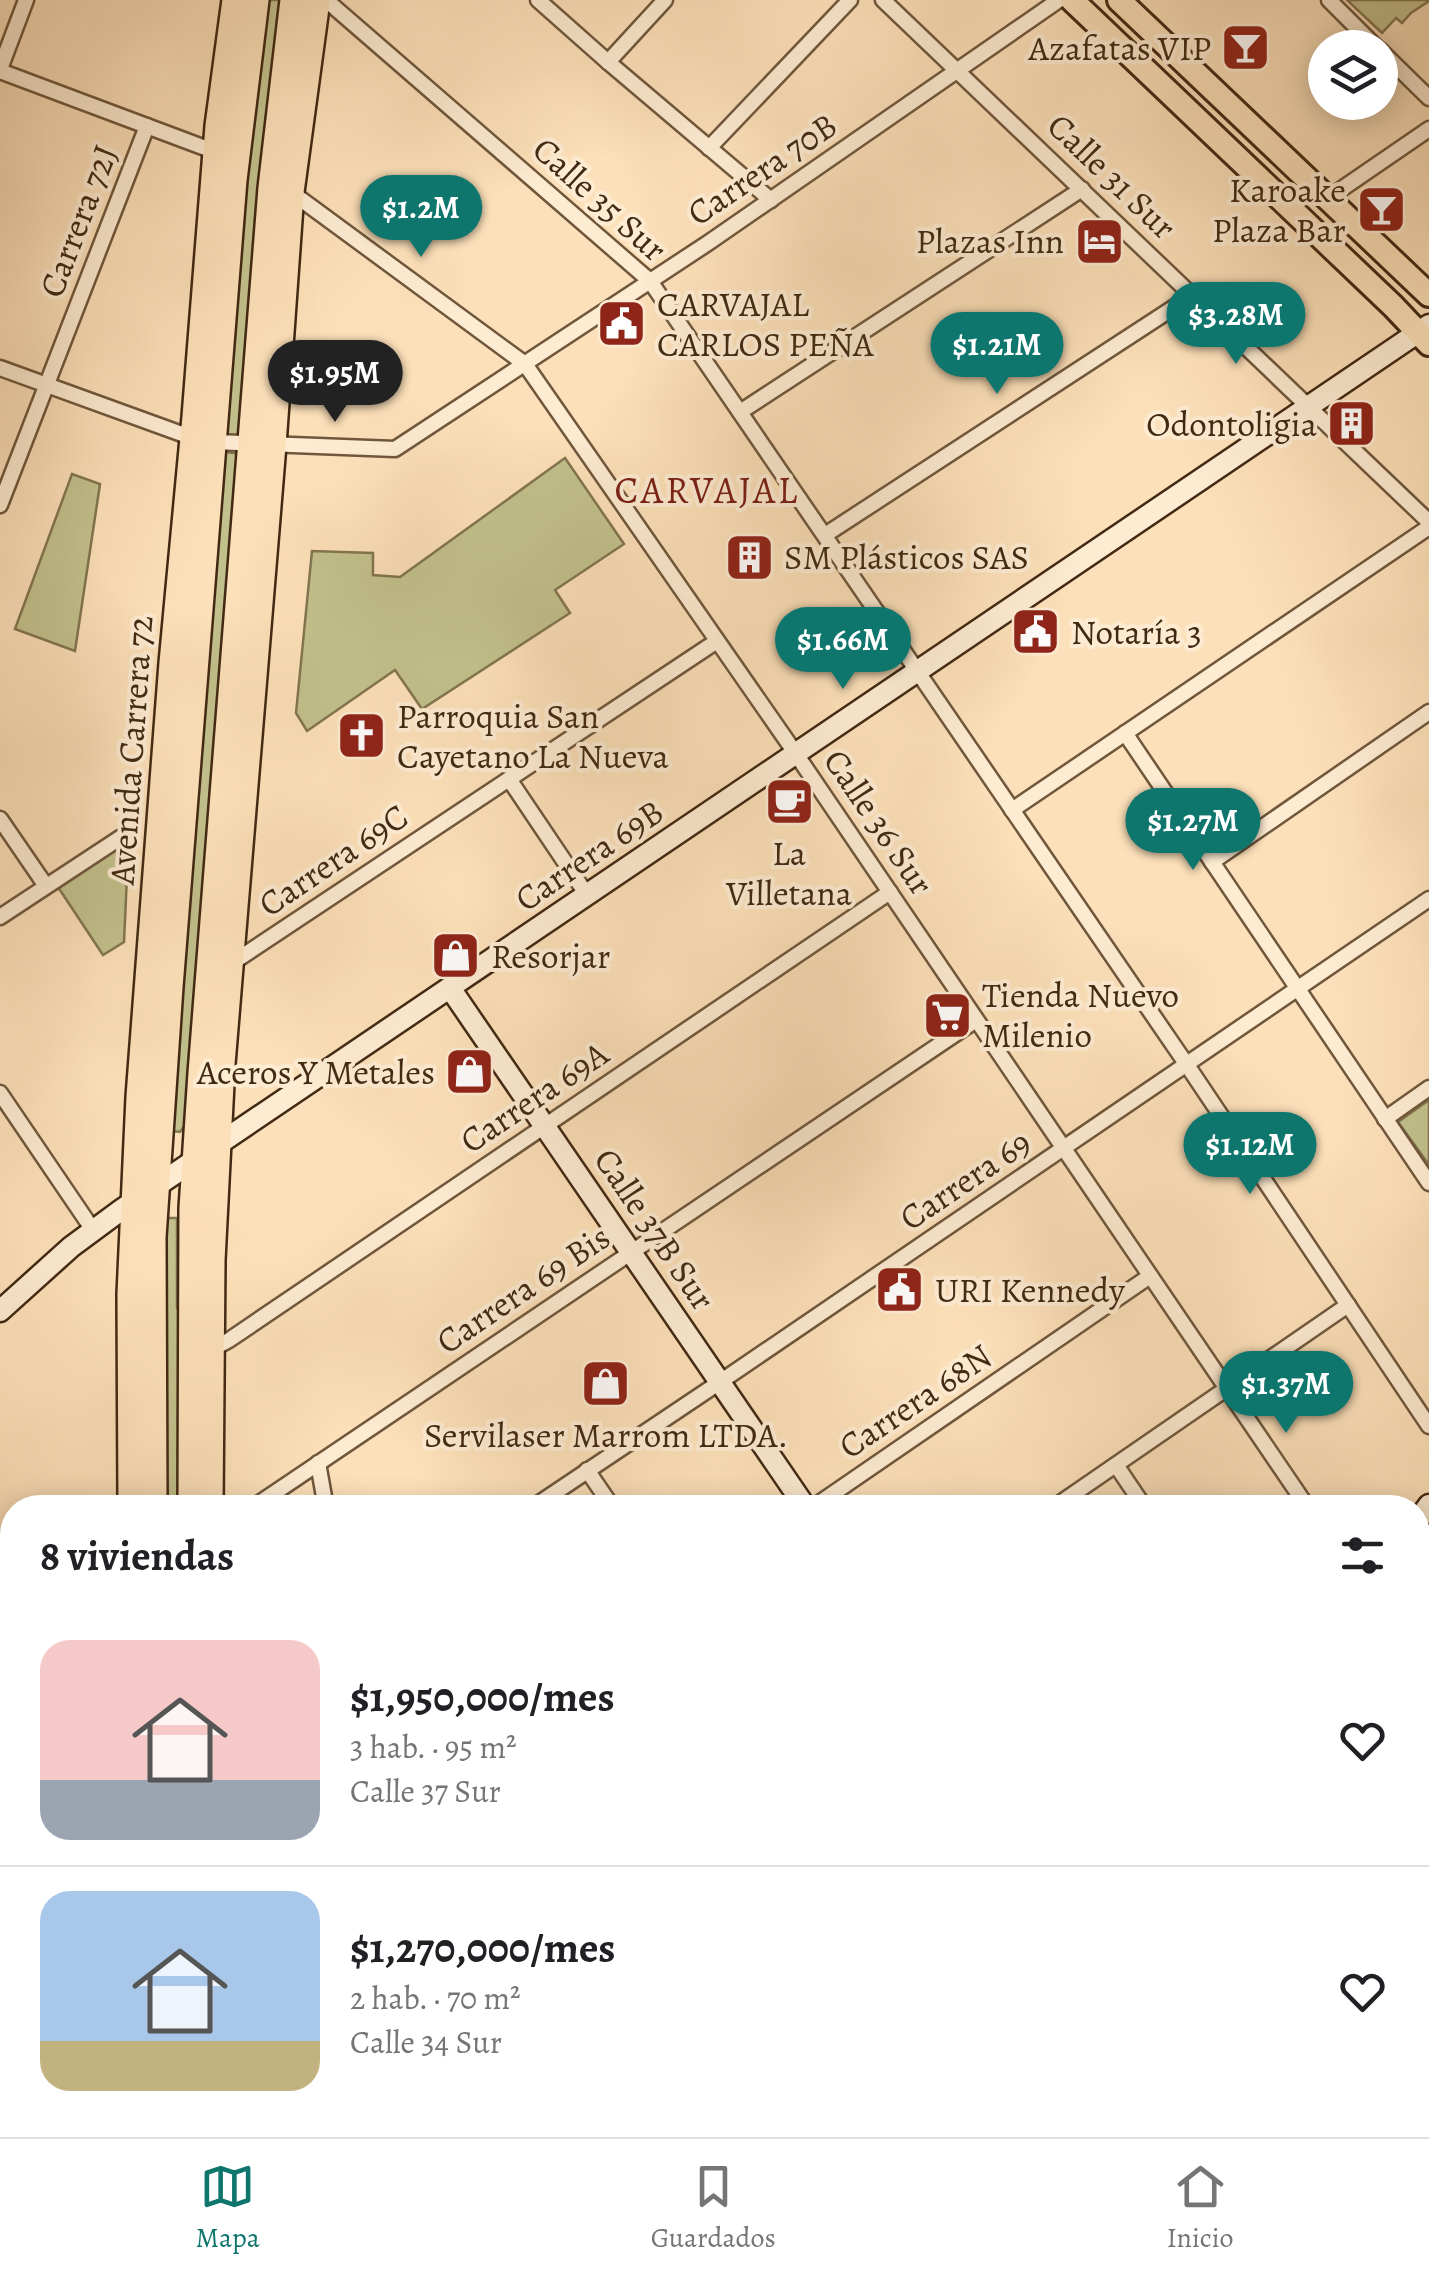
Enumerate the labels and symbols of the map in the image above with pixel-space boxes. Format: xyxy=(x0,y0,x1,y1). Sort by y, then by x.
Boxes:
bar icon: Azafatas VIP xyxy=(1220,22,1272,74)
place label: Azafatas VIP xyxy=(1028,24,1211,72)
street label: Carrera 70B xyxy=(678,101,846,237)
street label: Calle 31 Sur xyxy=(1037,102,1187,250)
street label: Calle 35 Sur xyxy=(523,126,677,272)
street label: Carrera 72J xyxy=(27,138,129,304)
place label: Karoake Plaza Bar xyxy=(1212,166,1346,254)
pin: $1.2M xyxy=(351,175,491,260)
bar icon: Karoake Plaza Bar xyxy=(1355,184,1407,236)
hotel icon: Plazas Inn xyxy=(1073,215,1125,267)
place label: Plazas Inn xyxy=(916,217,1064,265)
place label: CARVAJAL CARLOS PEÑA xyxy=(657,280,874,368)
pin: $3.28M xyxy=(1155,282,1317,367)
public building icon: CARVAJAL CARLOS PEÑA xyxy=(596,298,648,350)
pin: $1.21M xyxy=(916,312,1078,397)
pin: $1.95M xyxy=(254,340,416,425)
building icon: Odontoligia xyxy=(1326,398,1378,450)
place label: Odontoligia xyxy=(1146,400,1318,448)
district label: CARVAJAL xyxy=(615,464,799,516)
building icon: SM Plásticos SAS xyxy=(723,531,775,583)
place label: SM Plásticos SAS xyxy=(784,533,1029,581)
public building icon: Notaría 3 xyxy=(1010,606,1062,658)
pin: $1.66M xyxy=(762,607,924,692)
place label: Notaría 3 xyxy=(1071,608,1202,656)
street label: Avenida Carrera 72 xyxy=(98,614,164,887)
place label: Parroquia San Cayetano La Nueva xyxy=(397,692,669,780)
church icon: Parroquia San Cayetano La Nueva xyxy=(336,710,388,762)
street label: Calle 36 Sur xyxy=(813,740,945,904)
cafe icon: La Villetana xyxy=(763,775,815,827)
street label: Carrera 69B xyxy=(505,788,673,922)
pin: $1.27M xyxy=(1112,788,1274,873)
street label: Carrera 69C xyxy=(249,792,417,928)
place label: La Villetana xyxy=(725,829,853,917)
shop icon: Resorjar xyxy=(430,930,482,982)
place label: Resorjar xyxy=(491,932,610,980)
place label: Tienda Nuevo Milenio xyxy=(982,971,1179,1059)
supermarket icon: Tienda Nuevo Milenio xyxy=(921,989,973,1041)
street label: Carrera 69A xyxy=(450,1029,618,1164)
shop icon: Aceros Y Metales xyxy=(444,1046,496,1098)
place label: Aceros Y Metales xyxy=(196,1048,435,1096)
pin: $1.12M xyxy=(1169,1112,1331,1197)
street label: Carrera 69 xyxy=(890,1119,1040,1241)
street label: Calle 37B Sur xyxy=(583,1139,727,1319)
street label: Carrera 69 Bis xyxy=(427,1213,619,1365)
public building icon: URI Kennedy xyxy=(874,1264,926,1316)
place label: URI Kennedy xyxy=(935,1266,1125,1314)
street label: Carrera 68N xyxy=(829,1332,1001,1470)
pin: $1.37M xyxy=(1205,1351,1367,1436)
shop icon: Servilaser Marrom LTDA. xyxy=(580,1357,632,1409)
place label: Servilaser Marrom LTDA. xyxy=(424,1411,788,1459)

